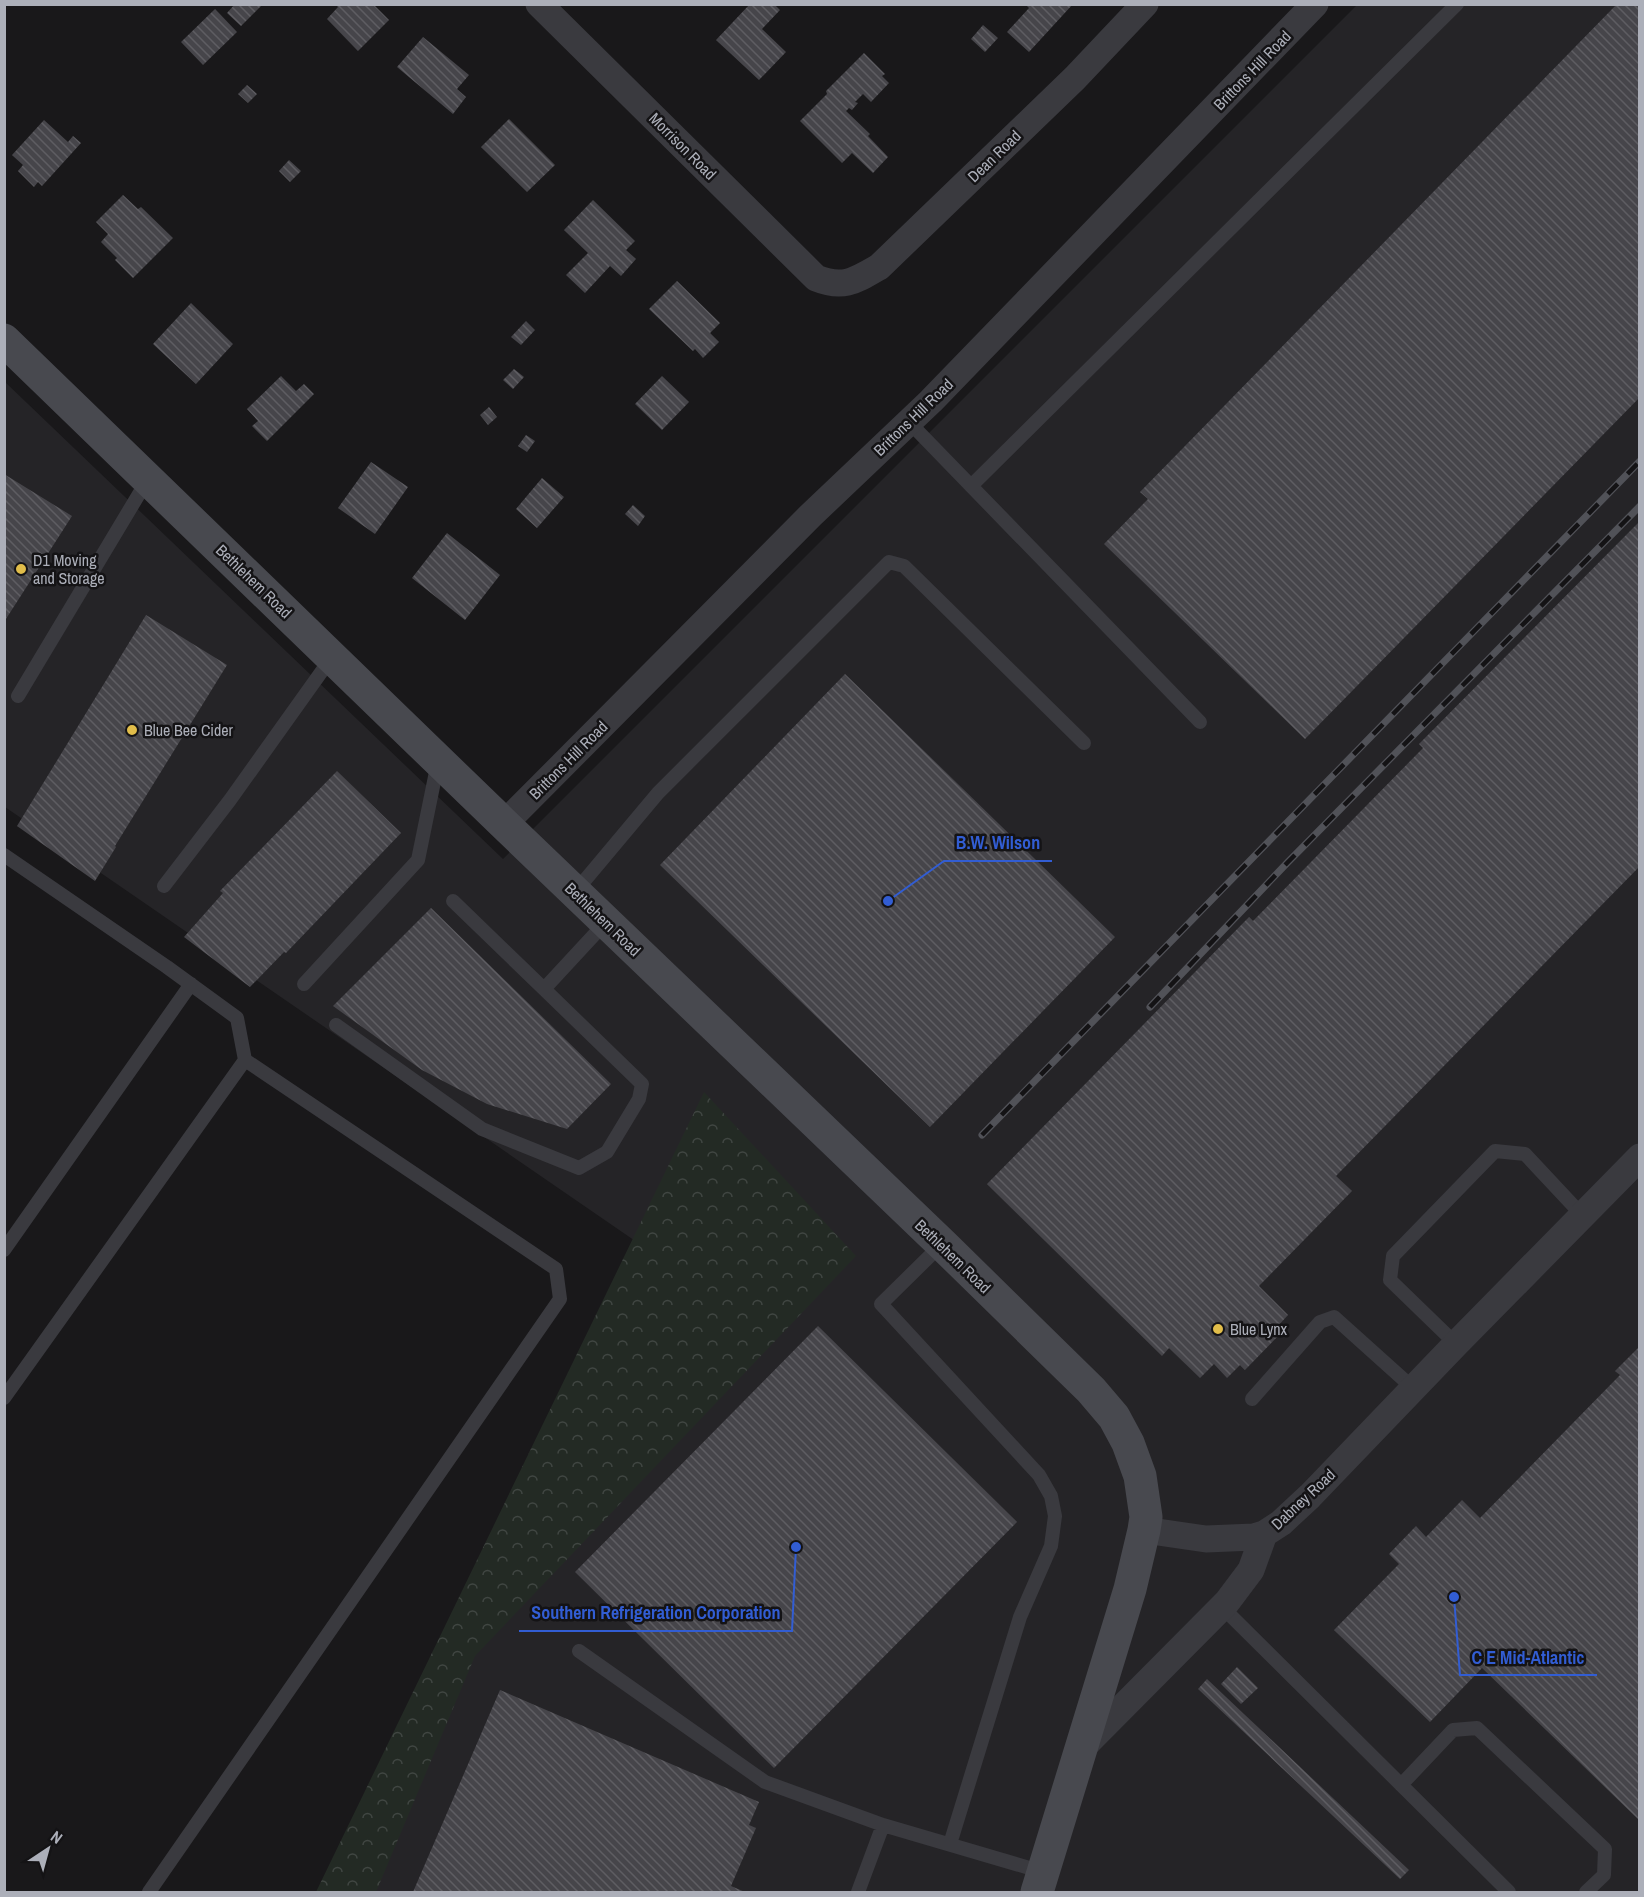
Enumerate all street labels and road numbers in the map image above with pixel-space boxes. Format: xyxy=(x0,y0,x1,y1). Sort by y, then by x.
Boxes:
street label: Brittons Hill Road xyxy=(1208,25,1296,115)
street label: Morrison Road xyxy=(645,108,721,184)
street label: Dean Road xyxy=(962,125,1026,187)
street label: Brittons Hill Road xyxy=(868,373,958,461)
street label: Bethlehem Road xyxy=(211,539,297,623)
street label: Brittons Hill Road xyxy=(524,716,612,804)
street label: Bethlehem Road xyxy=(560,877,646,961)
street label: Bethlehem Road xyxy=(910,1214,996,1298)
street label: Dabney Road xyxy=(1266,1464,1340,1534)

